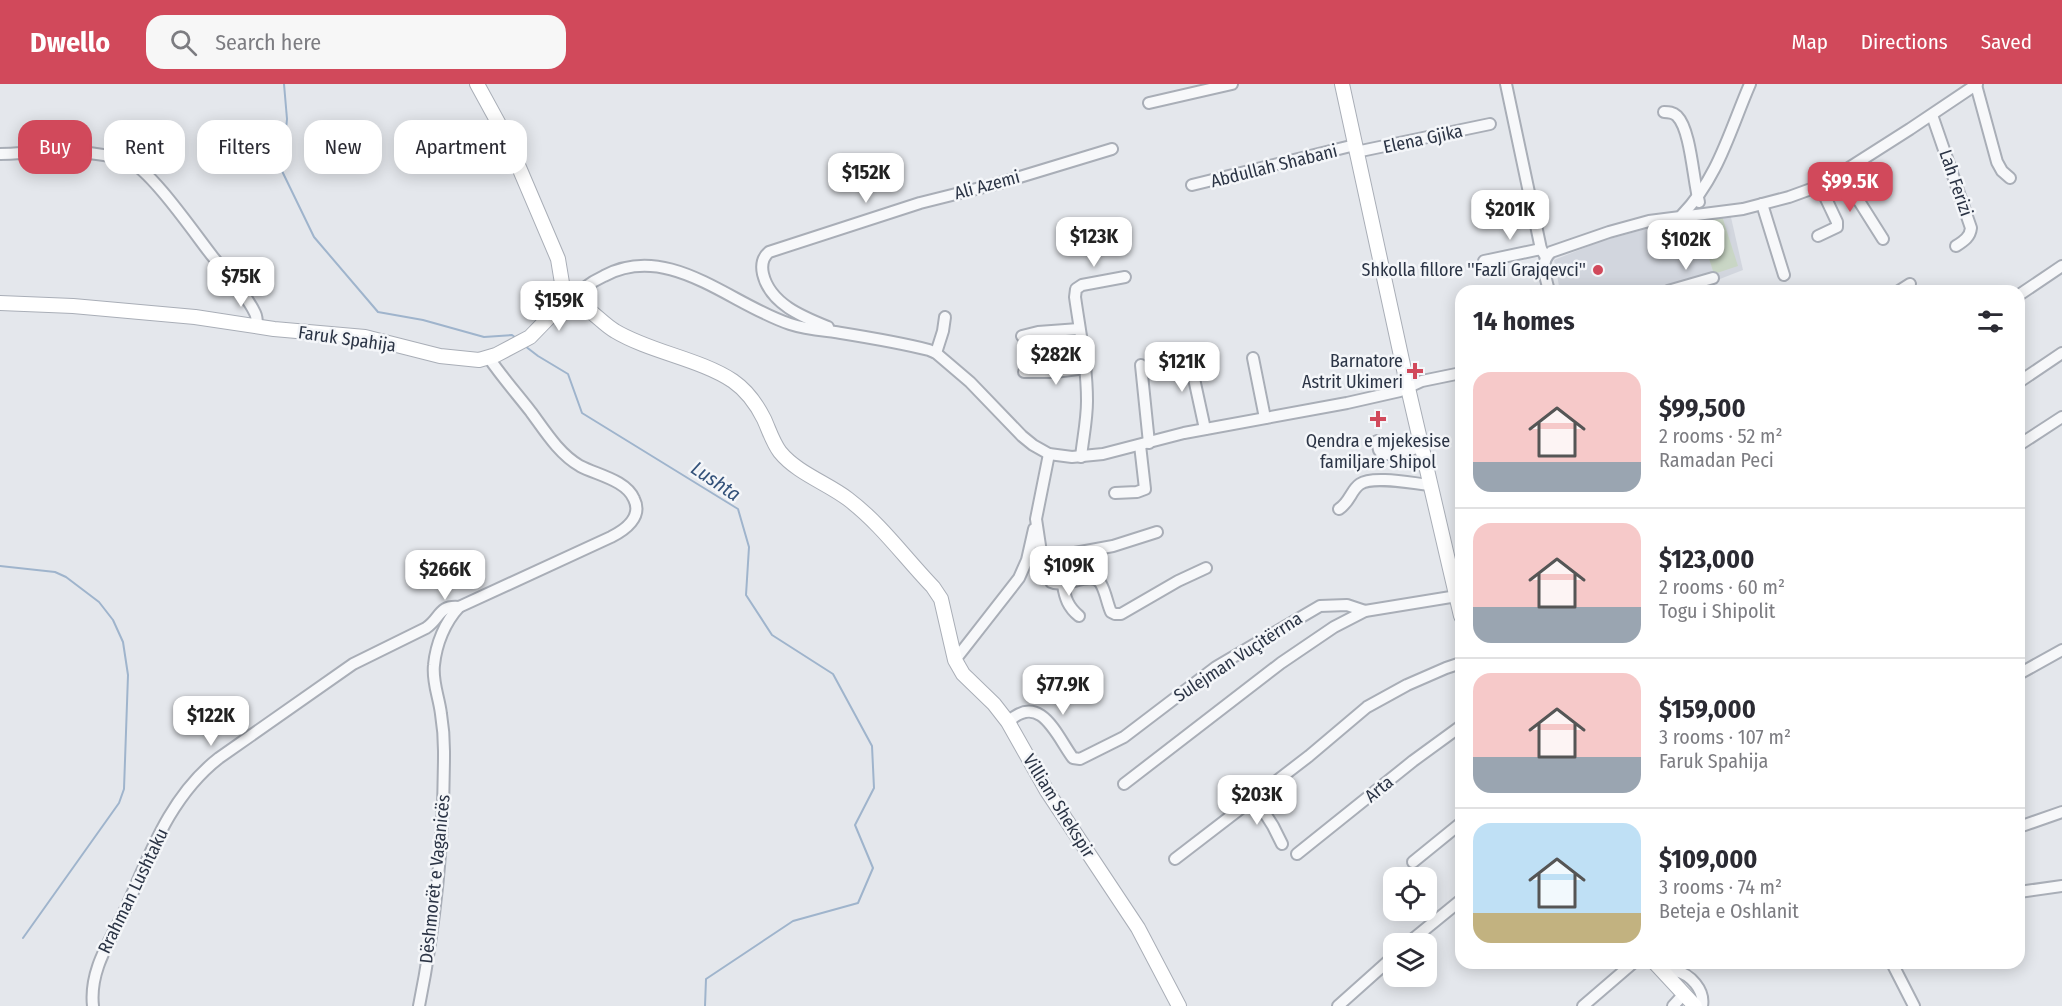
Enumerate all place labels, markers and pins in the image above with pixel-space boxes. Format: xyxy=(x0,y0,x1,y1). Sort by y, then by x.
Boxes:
pin: $152K xyxy=(824,153,908,204)
pin: $99.5K xyxy=(1801,162,1899,213)
pin: $201K xyxy=(1468,190,1552,241)
pin: $123K xyxy=(1052,217,1136,268)
pin: $102K xyxy=(1644,220,1728,271)
pin: $75K xyxy=(205,257,277,308)
place label: Shkolla fillore ''Fazli Grajqevci'' xyxy=(1362,259,1586,281)
marker: Shkolla fillore ''Fazli Grajqevci'' xyxy=(1591,263,1605,277)
pin: $159K xyxy=(517,281,601,332)
pin: $282K xyxy=(1014,335,1098,386)
pin: $121K xyxy=(1140,342,1224,393)
place label: Barnatore Astrit Ukimeri xyxy=(1302,350,1403,393)
marker: Barnatore Astrit Ukimeri xyxy=(1408,364,1422,378)
marker: Qendra e mjekesise familjare Shipol xyxy=(1369,410,1387,428)
place label: Qendra e mjekesise familjare Shipol xyxy=(1306,430,1450,473)
pin: $109K xyxy=(1027,546,1111,597)
pin: $266K xyxy=(403,550,487,601)
pin: $77.9K xyxy=(1014,665,1112,716)
pin: $122K xyxy=(169,696,253,747)
pin: $203K xyxy=(1215,775,1299,826)

